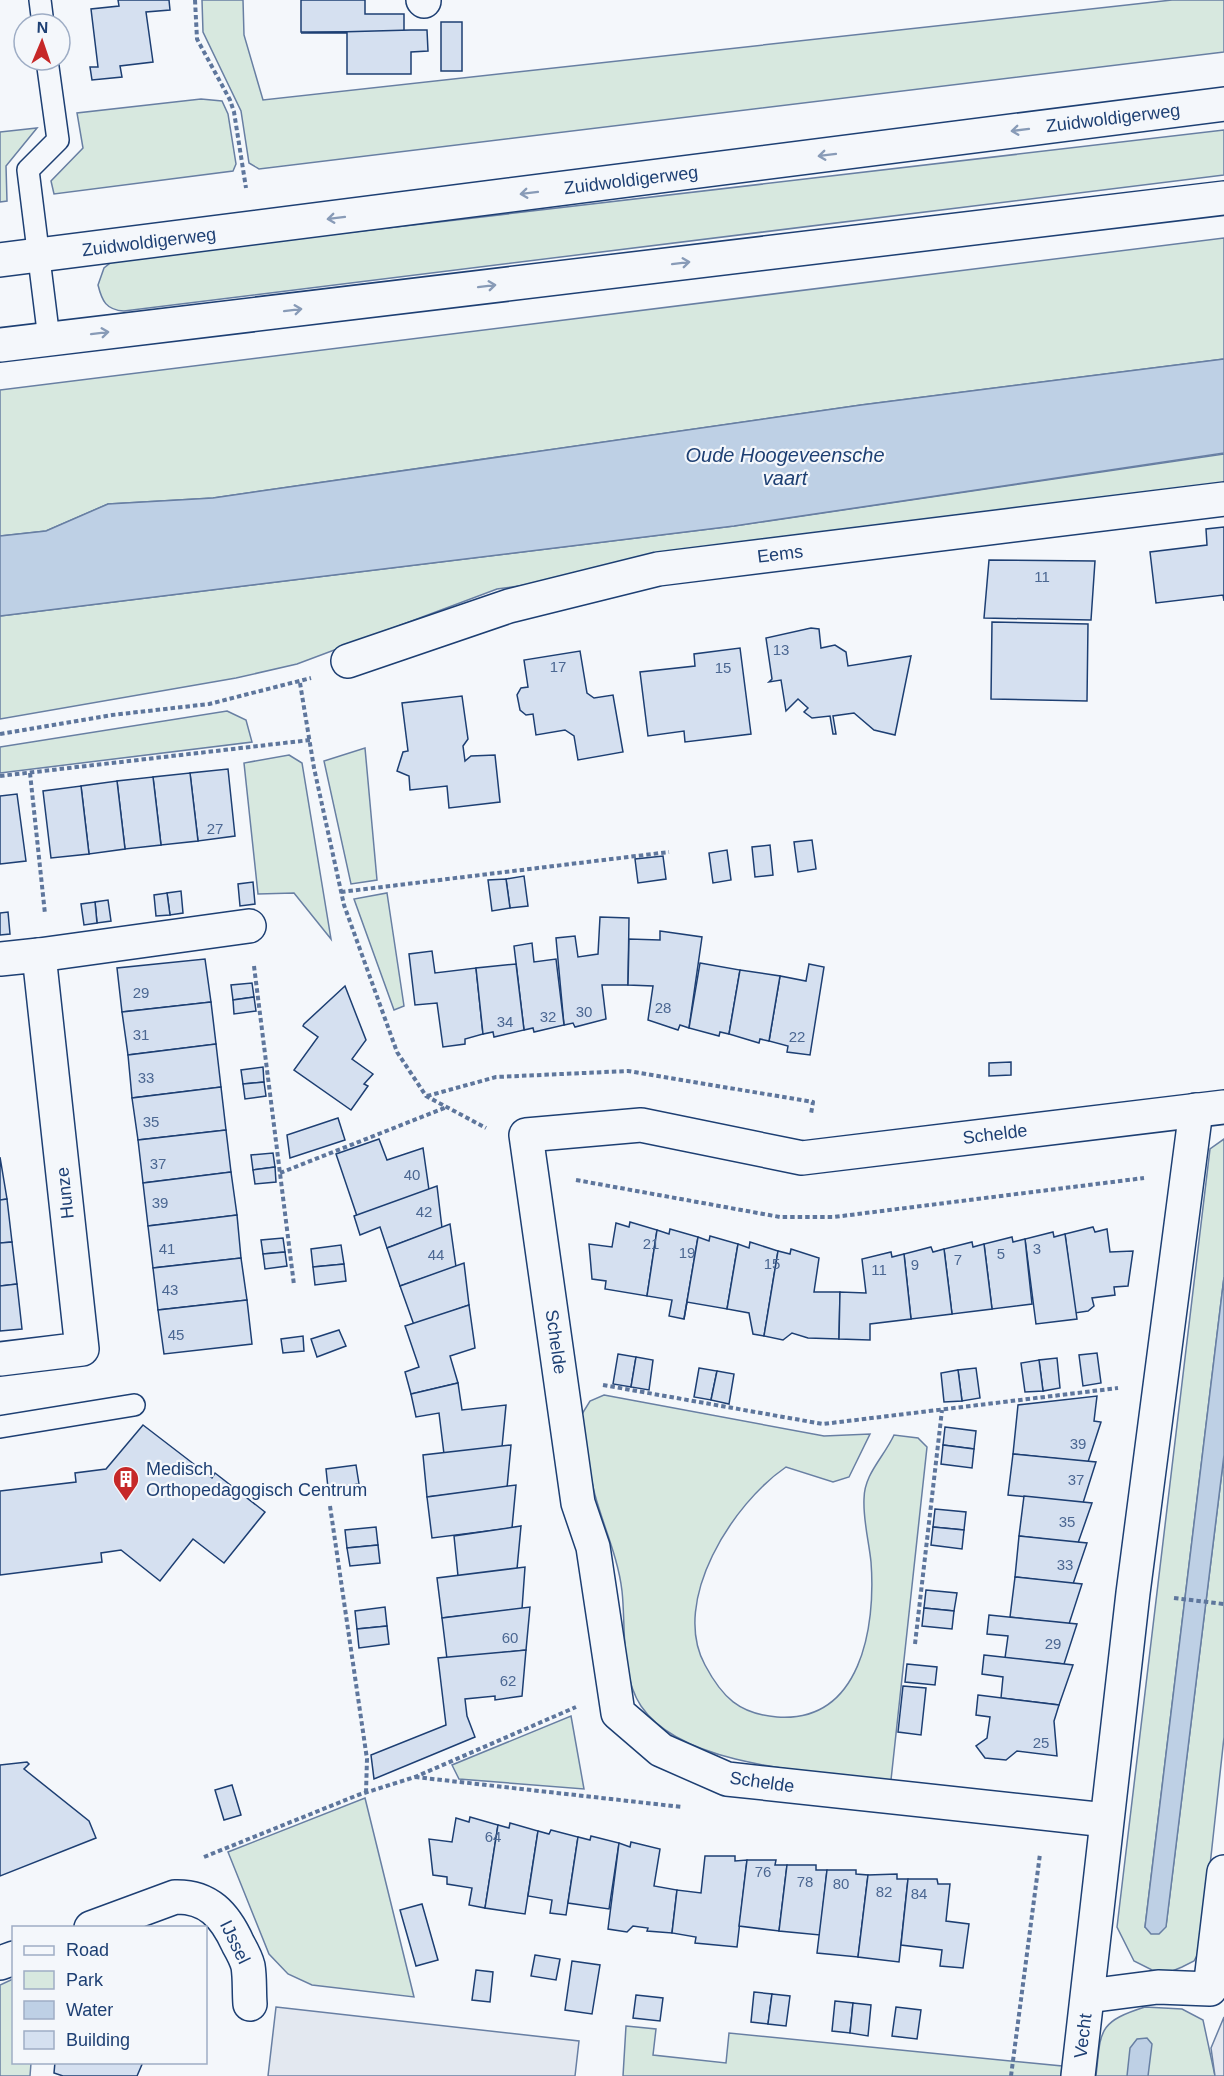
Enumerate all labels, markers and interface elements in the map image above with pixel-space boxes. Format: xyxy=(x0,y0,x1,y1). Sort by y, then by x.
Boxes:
north arrow xyxy=(12,12,72,72)
text: N xyxy=(36,19,49,36)
street label: Zuidwoldigerweg xyxy=(1045,100,1181,136)
one-way arrow xyxy=(1011,125,1031,136)
one-way arrow xyxy=(817,149,837,160)
street label: Zuidwoldigerweg xyxy=(563,162,699,198)
one-way arrow xyxy=(520,188,540,199)
one-way arrow xyxy=(326,212,346,223)
street label: Zuidwoldigerweg xyxy=(81,224,217,260)
one-way arrow xyxy=(670,257,690,268)
one-way arrow xyxy=(477,281,496,292)
one-way arrow xyxy=(283,304,303,315)
one-way arrow xyxy=(89,327,109,338)
water label: Oude Hoogeveensche vaart xyxy=(685,444,885,489)
street label: Eems xyxy=(756,541,804,567)
house number: 11 xyxy=(1034,568,1050,585)
house number: 13 xyxy=(773,641,789,658)
house number: 17 xyxy=(550,658,566,675)
house number: 15 xyxy=(715,659,731,676)
house number: 27 xyxy=(207,820,223,837)
house number: 29 xyxy=(133,984,149,1001)
house number: 28 xyxy=(655,999,671,1016)
house number: 30 xyxy=(576,1003,592,1020)
house number: 32 xyxy=(540,1008,556,1025)
house number: 34 xyxy=(497,1013,513,1030)
house number: 31 xyxy=(133,1026,149,1043)
house number: 22 xyxy=(789,1028,805,1045)
house number: 33 xyxy=(138,1069,154,1086)
house number: 35 xyxy=(143,1113,159,1130)
street label: Schelde xyxy=(961,1120,1029,1148)
house number: 37 xyxy=(150,1155,166,1172)
street label: Hunze xyxy=(52,1166,78,1220)
house number: 40 xyxy=(404,1166,420,1183)
house number: 39 xyxy=(152,1194,168,1211)
house number: 42 xyxy=(416,1203,432,1220)
house number: 21 xyxy=(643,1235,659,1252)
house number: 41 xyxy=(159,1240,175,1257)
house number: 3 xyxy=(1033,1240,1041,1257)
house number: 19 xyxy=(679,1244,695,1261)
house number: 5 xyxy=(997,1245,1005,1262)
house number: 44 xyxy=(428,1246,444,1263)
house number: 7 xyxy=(954,1251,962,1268)
house number: 15 xyxy=(764,1255,780,1272)
house number: 9 xyxy=(911,1256,919,1273)
house number: 11 xyxy=(871,1261,887,1278)
house number: 43 xyxy=(162,1281,178,1298)
street label: Schelde xyxy=(542,1308,570,1376)
house number: 45 xyxy=(168,1326,184,1343)
house number: 39 xyxy=(1070,1435,1086,1452)
place label: Medisch Orthopedagogisch Centrum xyxy=(146,1459,367,1500)
building icon: Medisch Orthopedagogisch Centrum xyxy=(111,1464,141,1502)
house number: 37 xyxy=(1068,1471,1084,1488)
house number: 35 xyxy=(1059,1513,1075,1530)
house number: 33 xyxy=(1057,1556,1073,1573)
house number: 60 xyxy=(502,1629,518,1646)
house number: 29 xyxy=(1045,1635,1061,1652)
house number: 62 xyxy=(500,1672,516,1689)
house number: 25 xyxy=(1033,1734,1049,1751)
street label: Schelde xyxy=(728,1768,796,1796)
house number: 64 xyxy=(485,1828,501,1845)
house number: 76 xyxy=(755,1863,771,1880)
house number: 78 xyxy=(797,1873,813,1890)
house number: 80 xyxy=(833,1875,849,1892)
house number: 82 xyxy=(876,1883,892,1900)
house number: 84 xyxy=(911,1885,927,1902)
street label: IJssel xyxy=(216,1917,254,1967)
legend xyxy=(12,1926,207,2064)
text: Road xyxy=(66,1940,109,1960)
text: Park xyxy=(66,1970,104,1990)
text: Water xyxy=(66,2000,113,2020)
street label: Vecht xyxy=(1070,2012,1096,2060)
text: Building xyxy=(66,2030,130,2050)

